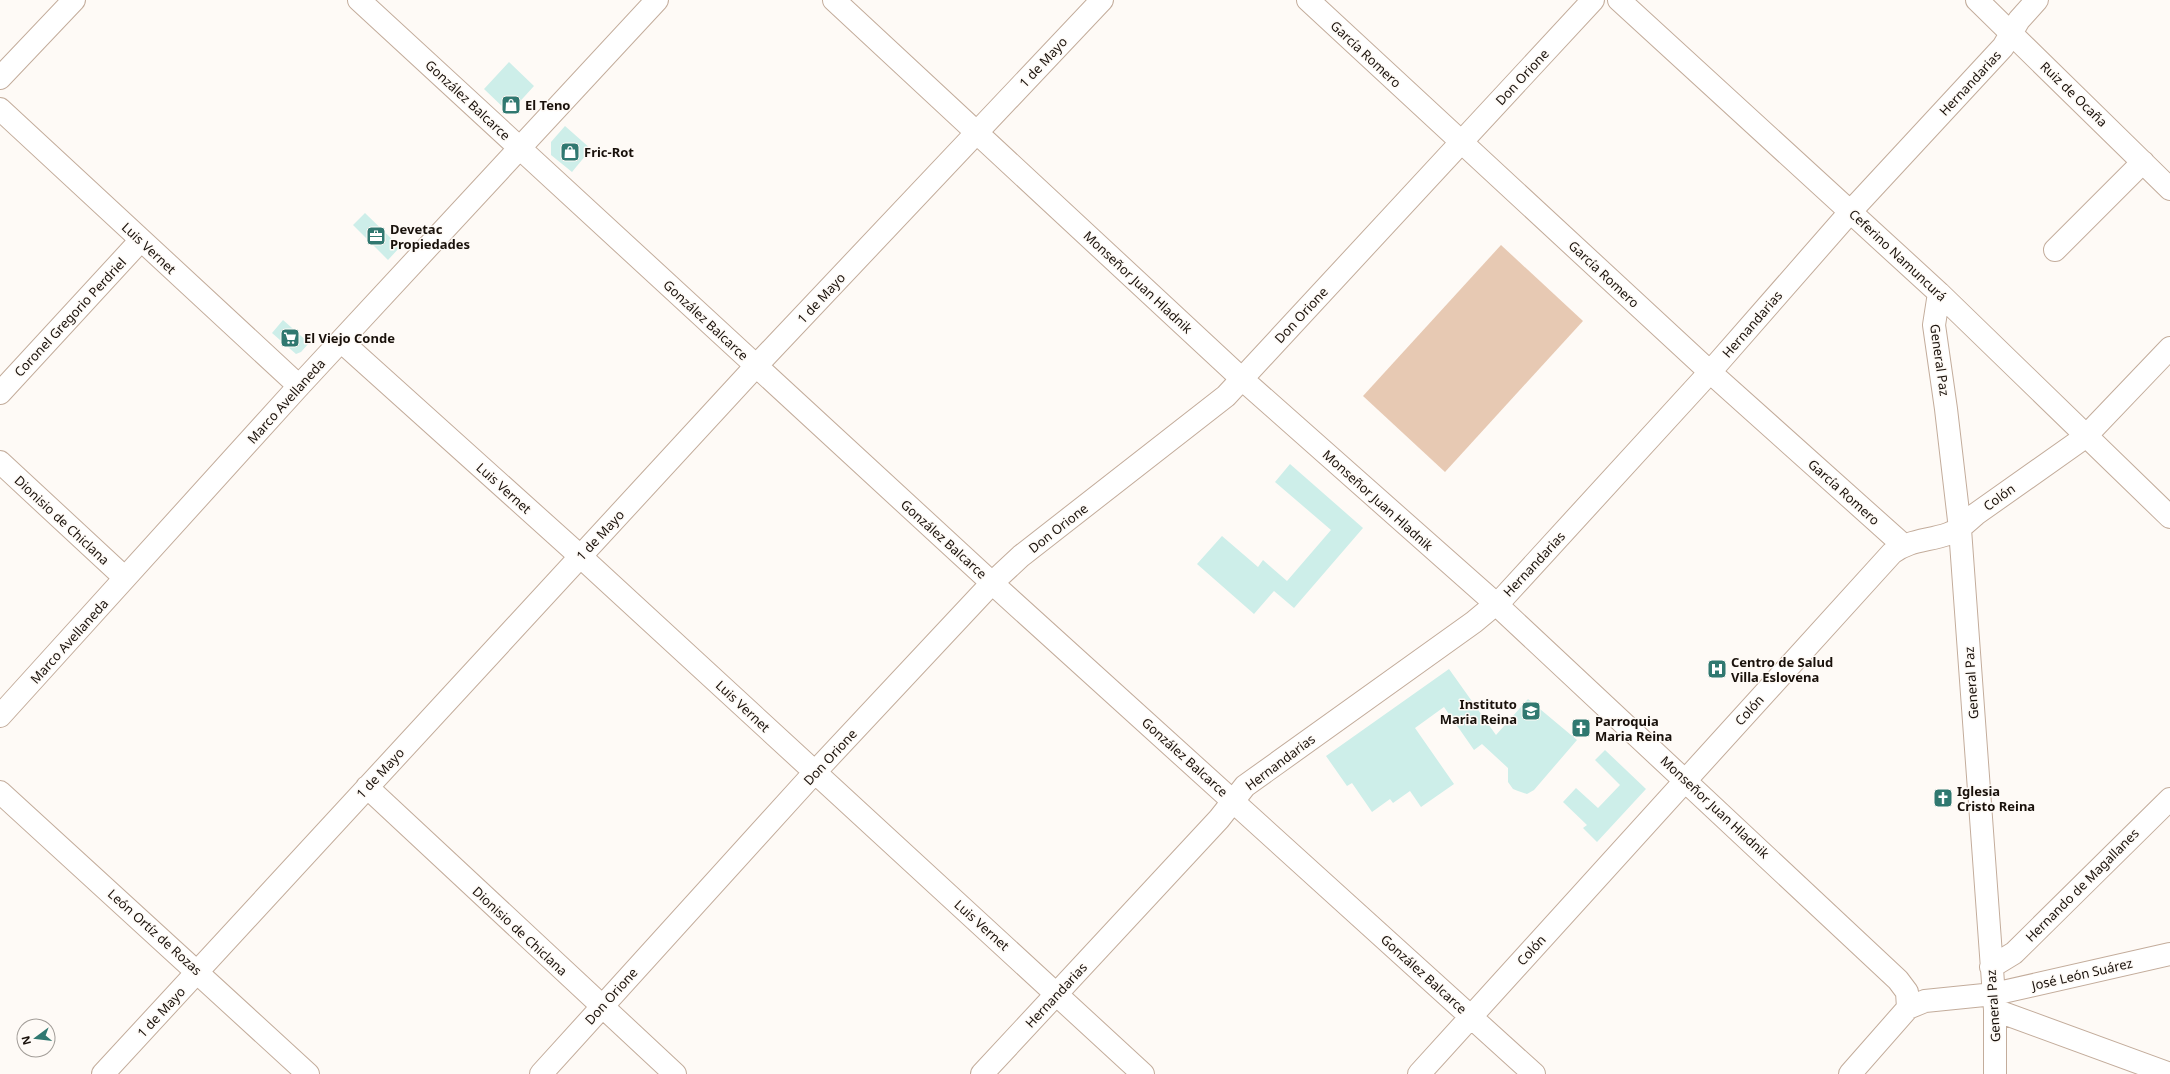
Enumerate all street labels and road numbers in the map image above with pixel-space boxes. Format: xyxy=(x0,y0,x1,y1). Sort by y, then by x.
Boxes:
street label: García Romero xyxy=(1327,17,1405,92)
street label: 1 de Mayo xyxy=(1015,33,1071,91)
street label: Don Orione xyxy=(1491,45,1553,109)
street label: Hernandarias xyxy=(1935,46,2005,120)
street label: González Balcarce xyxy=(422,56,514,144)
street label: Ruiz de Ocaña xyxy=(2037,57,2111,131)
street label: Ceferino Namuncurá xyxy=(1845,205,1951,305)
street label: Luis Vernet xyxy=(118,218,180,278)
street label: Monseñor Juan Hladnik xyxy=(1080,227,1196,337)
street label: García Romero xyxy=(1565,237,1643,312)
street label: Coronel Gregorio Perdriel xyxy=(10,254,130,380)
street label: 1 de Mayo xyxy=(793,269,849,327)
street label: González Balcarce xyxy=(660,276,752,364)
street label: Don Orione xyxy=(1270,283,1332,347)
street label: Hernandarias xyxy=(1718,287,1786,361)
street label: General Paz xyxy=(1926,323,1954,397)
street label: Marco Avellaneda xyxy=(243,355,329,447)
street label: Monseñor Juan Hladnik xyxy=(1319,446,1437,554)
street label: García Romero xyxy=(1804,455,1884,529)
street label: Luis Vernet xyxy=(473,459,536,518)
street label: Dionisio de Chiclana xyxy=(11,471,113,569)
street label: Colón xyxy=(1979,479,2019,515)
street label: González Balcarce xyxy=(897,495,991,583)
street label: Don Orione xyxy=(1025,499,1091,557)
street label: 1 de Mayo xyxy=(572,506,628,564)
street label: Hernandarias xyxy=(1499,527,1569,601)
street label: Marco Avellaneda xyxy=(26,595,112,687)
street label: General Paz xyxy=(1959,646,1983,720)
street label: Luis Vernet xyxy=(712,676,774,736)
street label: Colón xyxy=(1730,691,1768,729)
street label: González Balcarce xyxy=(1138,713,1232,801)
street label: Don Orione xyxy=(799,725,861,789)
street label: Hernandarias xyxy=(1241,730,1319,794)
street label: 1 de Mayo xyxy=(352,744,408,802)
street label: Monseñor Juan Hladnik xyxy=(1657,752,1773,862)
street label: Hernando de Magallanes xyxy=(2021,824,2143,946)
street label: Dionisio de Chiclana xyxy=(469,882,571,980)
street label: León Ortíz de Rozas xyxy=(104,885,206,979)
street label: Luis Vernet xyxy=(951,896,1014,955)
street label: González Balcarce xyxy=(1377,930,1471,1018)
street label: Colón xyxy=(1512,931,1550,969)
street label: José León Suárez xyxy=(2028,954,2134,995)
street label: Hernandarias xyxy=(1021,958,1091,1032)
street label: Don Orione xyxy=(581,964,641,1028)
street label: General Paz xyxy=(1981,969,2005,1043)
street label: 1 de Mayo xyxy=(133,983,189,1041)

